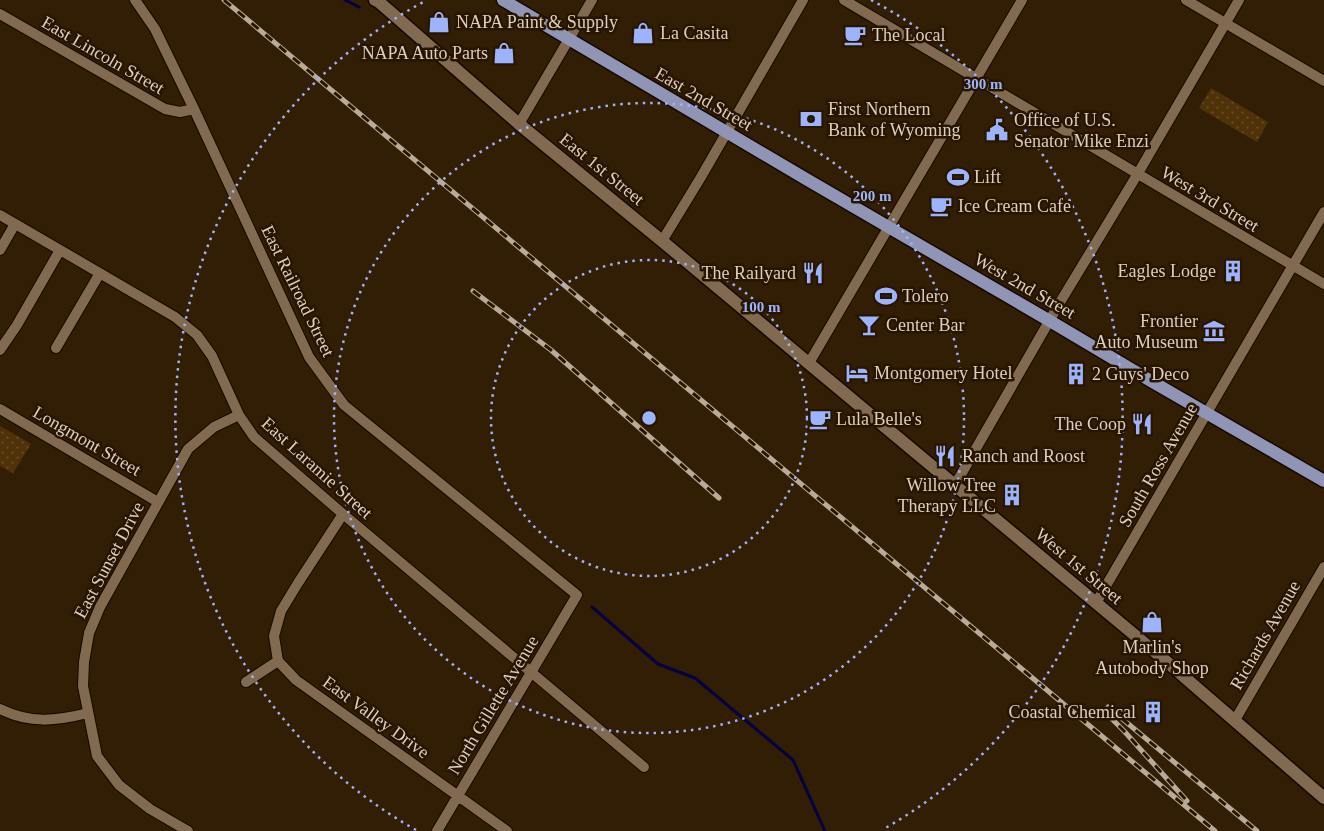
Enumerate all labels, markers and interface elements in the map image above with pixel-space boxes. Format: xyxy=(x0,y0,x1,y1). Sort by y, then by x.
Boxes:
shop icon: NAPA Paint & Supply xyxy=(426,9,452,35)
street label: East Lincoln Street xyxy=(38,12,168,98)
place label: NAPA Paint & Supply xyxy=(456,12,618,32)
shop icon: La Casita xyxy=(630,20,656,46)
cafe icon: The Local xyxy=(842,22,868,48)
place label: La Casita xyxy=(660,23,728,43)
place label: The Local xyxy=(872,25,945,45)
shop icon: NAPA Auto Parts xyxy=(491,40,517,66)
place label: NAPA Auto Parts xyxy=(362,43,488,63)
street label: East 2nd Street xyxy=(652,63,756,135)
text: 300 m xyxy=(964,76,1003,92)
place label: First Northern Bank of Wyoming xyxy=(828,99,961,140)
bank icon: First Northern Bank of Wyoming xyxy=(798,106,824,132)
place label: Office of U.S. Senator Mike Enzi xyxy=(1014,110,1149,151)
public building icon: Office of U.S. Senator Mike Enzi xyxy=(984,117,1010,143)
street label: East 1st Street xyxy=(556,129,648,209)
street label: West 3rd Street xyxy=(1157,162,1263,236)
sports icon: Lift xyxy=(945,164,971,190)
place label: Lift xyxy=(974,167,1001,187)
text: 200 m xyxy=(853,188,892,204)
cafe icon: Ice Cream Cafe xyxy=(928,193,954,219)
place label: Ice Cream Cafe xyxy=(958,196,1071,216)
street label: East Railroad Street xyxy=(257,222,339,360)
street label: West 2nd Street xyxy=(971,249,1079,323)
building icon: Eagles Lodge xyxy=(1220,258,1246,284)
restaurant icon: The Railyard xyxy=(800,260,826,286)
place label: Eagles Lodge xyxy=(1118,261,1216,281)
place label: The Railyard xyxy=(702,263,796,283)
sports icon: Tolero xyxy=(873,283,899,309)
place label: Tolero xyxy=(902,286,949,306)
text: 100 m xyxy=(742,299,781,315)
place label: Frontier Auto Museum xyxy=(1095,311,1198,352)
bar icon: Center Bar xyxy=(856,312,882,338)
place label: Center Bar xyxy=(886,315,964,335)
museum icon: Frontier Auto Museum xyxy=(1201,318,1227,344)
hotel icon: Montgomery Hotel xyxy=(844,360,870,386)
building icon: 2 Guys' Deco xyxy=(1063,361,1089,387)
place label: Montgomery Hotel xyxy=(874,363,1012,383)
place label: 2 Guys' Deco xyxy=(1092,364,1189,384)
street label: South Ross Avenue xyxy=(1114,400,1202,530)
street label: Longmont Street xyxy=(29,402,145,480)
cafe icon: Lula Belle's xyxy=(807,406,833,432)
centre of rings xyxy=(640,409,658,427)
place label: Lula Belle's xyxy=(836,409,922,429)
restaurant icon: The Coop xyxy=(1129,411,1155,437)
street label: East Laramie Street xyxy=(258,413,376,523)
place label: The Coop xyxy=(1055,414,1126,434)
restaurant icon: Ranch and Roost xyxy=(932,443,958,469)
place label: Ranch and Roost xyxy=(962,446,1085,466)
place label: Willow Tree Therapy LLC xyxy=(898,475,996,516)
building icon: Willow Tree Therapy LLC xyxy=(999,482,1025,508)
street label: East Sunset Drive xyxy=(70,498,148,622)
street label: West 1st Street xyxy=(1031,524,1127,608)
street label: Richards Avenue xyxy=(1226,577,1304,693)
shop icon: Marlin's Autobody Shop xyxy=(1139,609,1165,635)
street label: North Gillette Avenue xyxy=(444,632,542,778)
place label: Marlin's Autobody Shop xyxy=(1095,637,1209,678)
street label: East Valley Drive xyxy=(319,672,433,762)
building icon: Coastal Chemical xyxy=(1140,699,1166,725)
place label: Coastal Chemical xyxy=(1009,702,1136,722)

